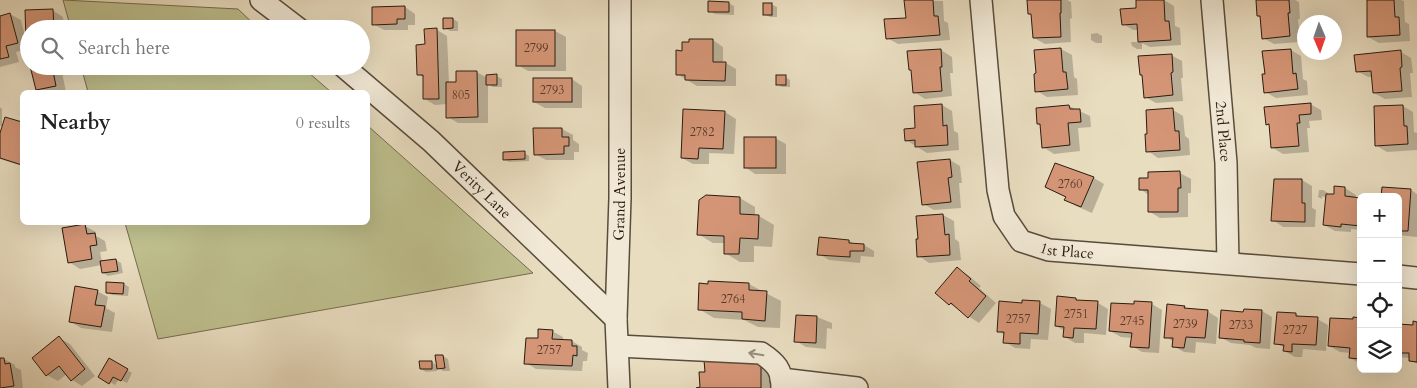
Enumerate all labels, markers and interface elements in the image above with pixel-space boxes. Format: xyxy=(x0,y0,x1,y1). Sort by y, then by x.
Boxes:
north arrow xyxy=(1297,15,1342,60)
search box xyxy=(20,20,370,75)
icon: search xyxy=(38,34,66,62)
text: Search here xyxy=(78,35,170,61)
house number: 2799 xyxy=(524,40,548,56)
house number: 2793 xyxy=(540,82,564,98)
house number: 805 xyxy=(452,87,470,103)
street label: 2nd Place xyxy=(1211,100,1236,163)
text: Nearby xyxy=(40,108,111,137)
text: 0 results xyxy=(296,112,350,134)
house number: 2782 xyxy=(690,124,714,140)
street label: Grand Avenue xyxy=(609,147,630,241)
street label: Verity Lane xyxy=(448,157,516,223)
house number: 2760 xyxy=(1058,176,1082,192)
map controls xyxy=(1357,193,1402,373)
button: + xyxy=(1357,193,1402,238)
street label: 1st Place xyxy=(1037,238,1095,263)
button: − xyxy=(1357,238,1402,283)
button: locate xyxy=(1357,283,1402,328)
house number: 2764 xyxy=(721,291,745,307)
house number: 2751 xyxy=(1064,306,1088,322)
house number: 2757 xyxy=(1006,311,1030,327)
house number: 2745 xyxy=(1120,313,1144,329)
house number: 2739 xyxy=(1173,316,1197,332)
house number: 2733 xyxy=(1229,317,1253,333)
house number: 2727 xyxy=(1283,322,1307,338)
button: layers xyxy=(1357,328,1402,373)
house number: 2757 xyxy=(537,342,561,358)
one-way arrow xyxy=(748,349,764,359)

